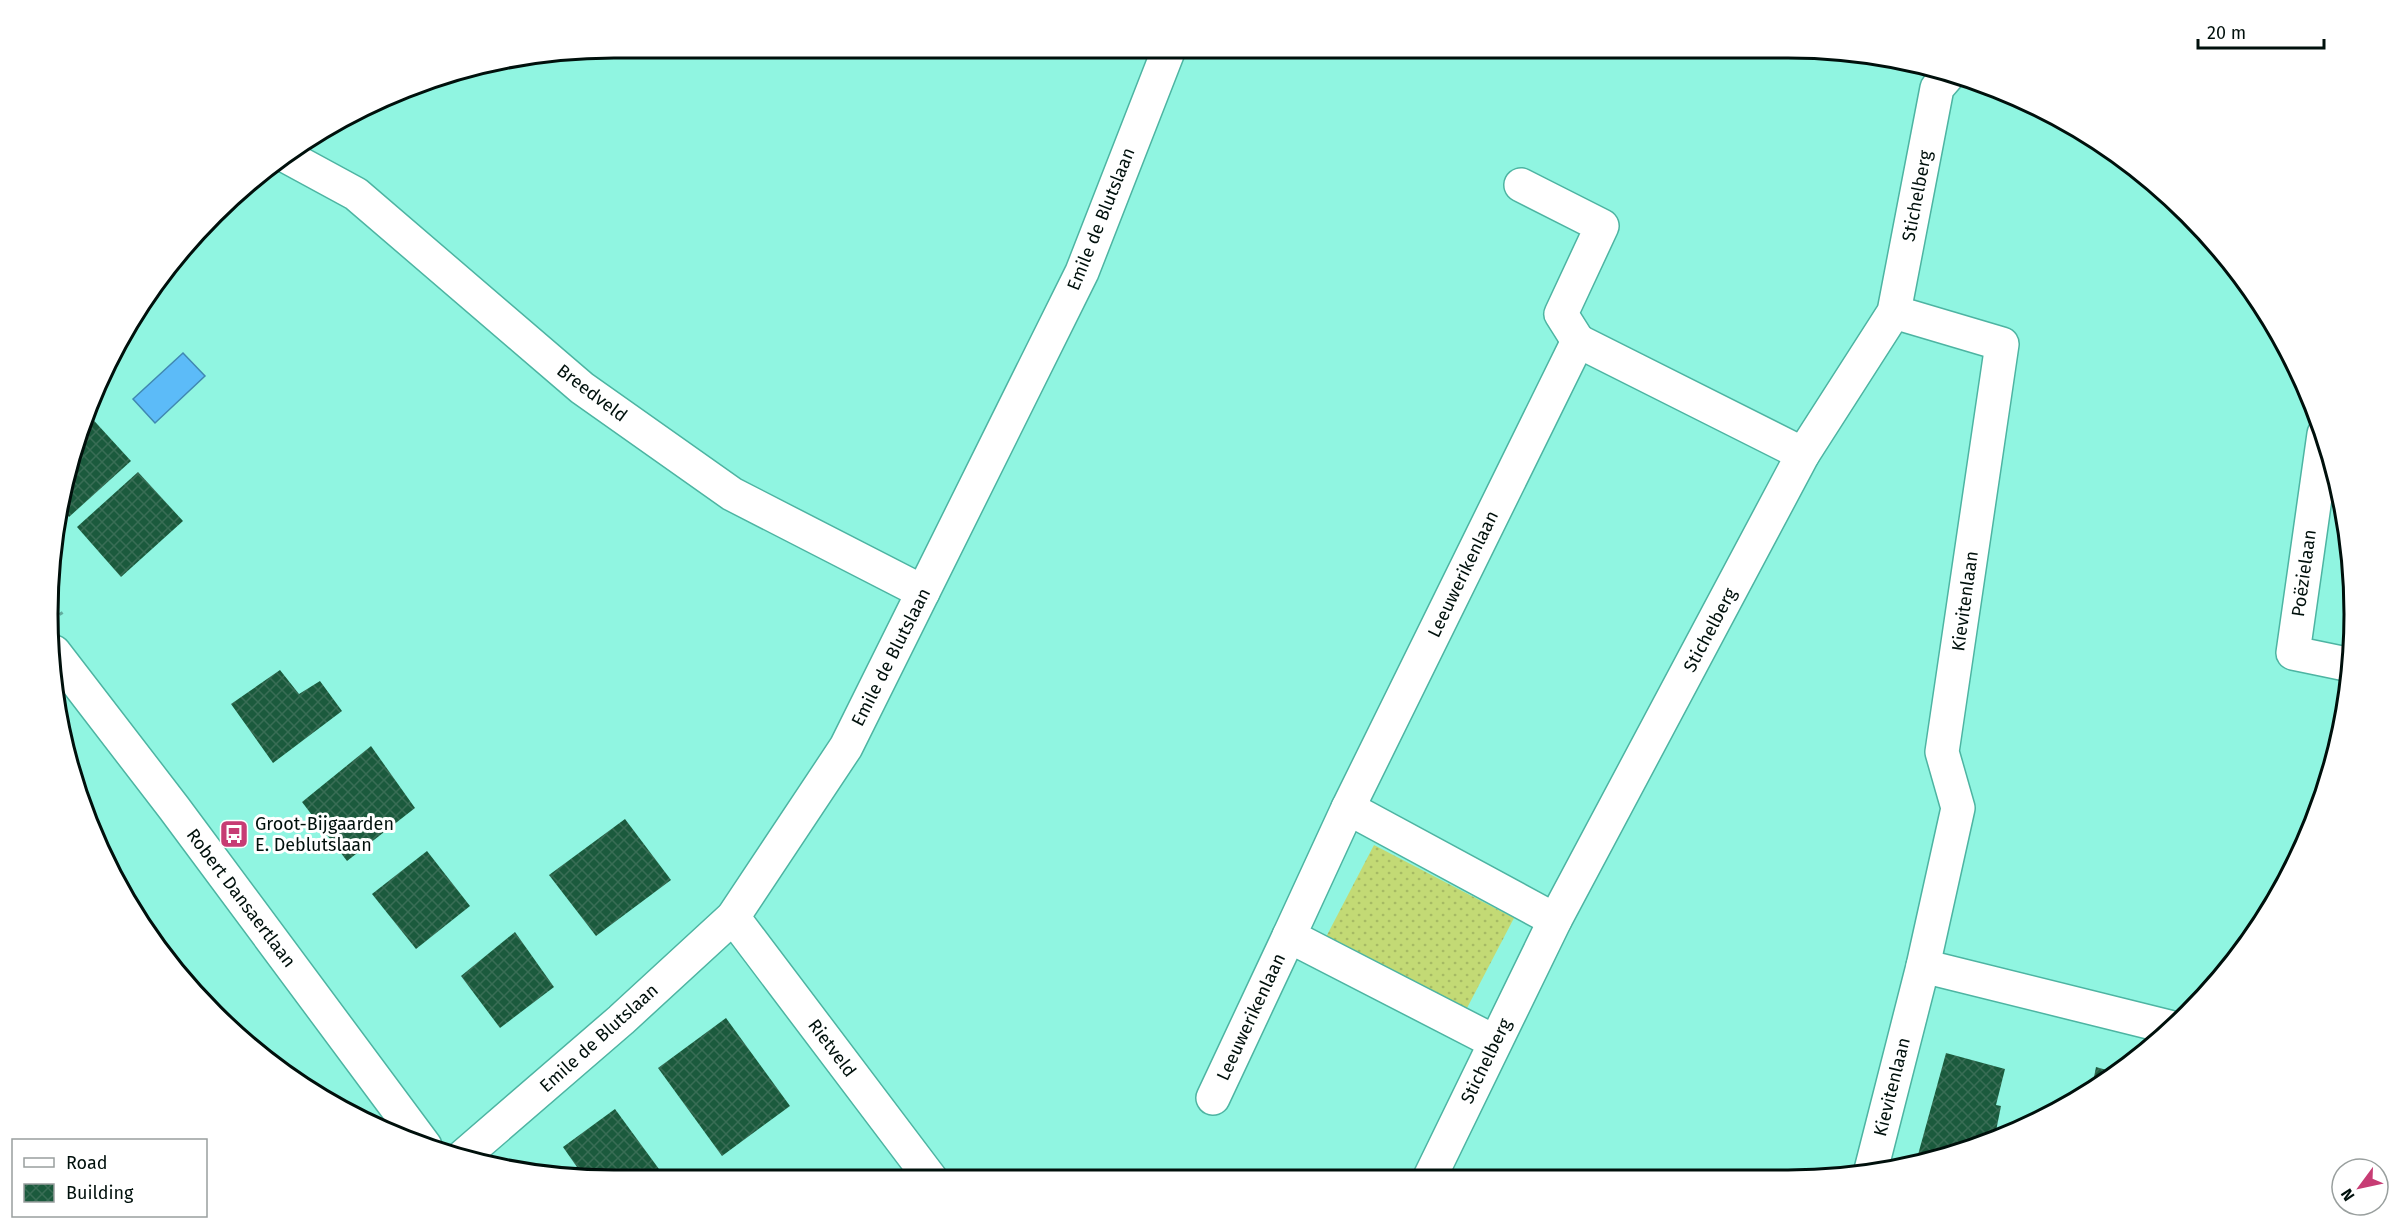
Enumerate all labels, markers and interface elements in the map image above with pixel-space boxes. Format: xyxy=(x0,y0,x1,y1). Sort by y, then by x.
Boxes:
scale bar xyxy=(2198,12,2324,50)
text: 20 m xyxy=(2207,22,2246,44)
street label: Emile de Blutslaan xyxy=(1062,144,1140,294)
street label: Stichelberg xyxy=(1897,148,1937,243)
street label: Breedveld xyxy=(553,359,631,427)
street label: Leeuwerikenlaan xyxy=(1423,507,1503,641)
street label: Poëzielaan xyxy=(2287,528,2321,618)
street label: Kievitenlaan xyxy=(1947,549,1983,653)
street label: Emile de Blutslaan xyxy=(847,584,935,730)
street label: Stichelberg xyxy=(1679,584,1742,676)
place label: Groot-Bijgaarden E. Deblutslaan xyxy=(255,813,394,856)
bus stop icon: Groot-Bijgaarden E. Deblutslaan xyxy=(218,818,250,850)
street label: Robert Dansaertlaan xyxy=(182,824,300,972)
street label: Leeuwerikenlaan xyxy=(1212,950,1290,1084)
street label: Emile de Blutslaan xyxy=(535,979,663,1097)
street label: Stichelberg xyxy=(1456,1014,1516,1107)
street label: Rietveld xyxy=(803,1015,861,1081)
street label: Kievitenlaan xyxy=(1869,1035,1915,1139)
legend xyxy=(12,1139,207,1217)
text: Road xyxy=(66,1152,108,1174)
north arrow xyxy=(2330,1157,2390,1217)
text: Building xyxy=(66,1182,134,1204)
text: N xyxy=(2337,1185,2359,1205)

